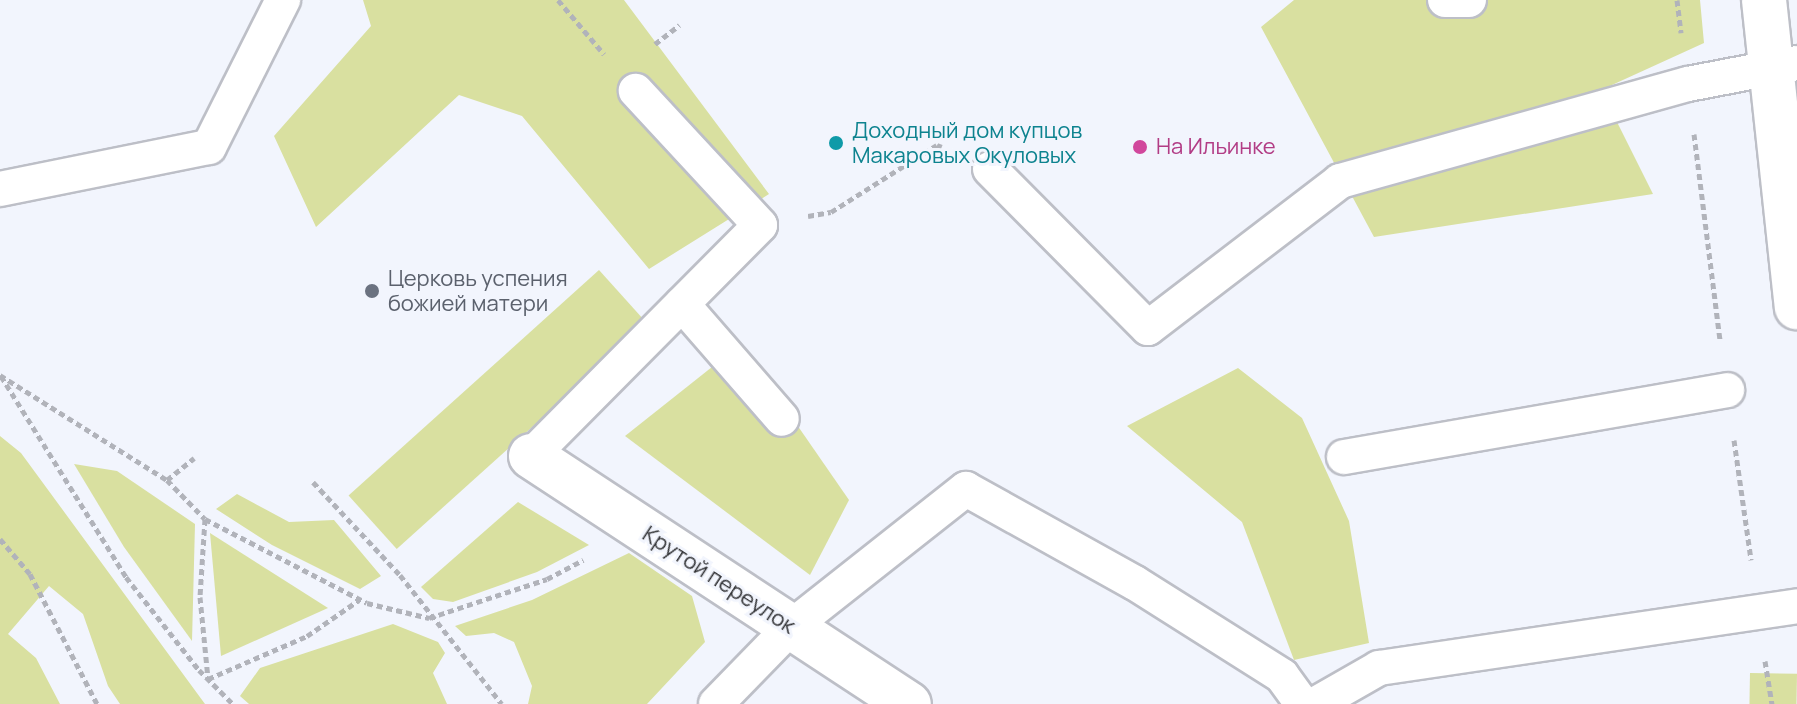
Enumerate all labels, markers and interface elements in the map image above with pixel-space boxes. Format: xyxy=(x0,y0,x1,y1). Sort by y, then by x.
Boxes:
place label: Доходный дом купцов Макаровых Окуловых xyxy=(852,117,1082,168)
marker: Доходный дом купцов Макаровых Окуловых xyxy=(827,134,845,152)
place label: На Ильинке xyxy=(1156,134,1276,160)
marker: На Ильинке xyxy=(1131,138,1149,156)
place label: Церковь успения божией матери xyxy=(388,265,568,316)
marker: Церковь успения божией матери xyxy=(363,282,381,300)
street label: Крутой переулок xyxy=(638,521,800,639)

